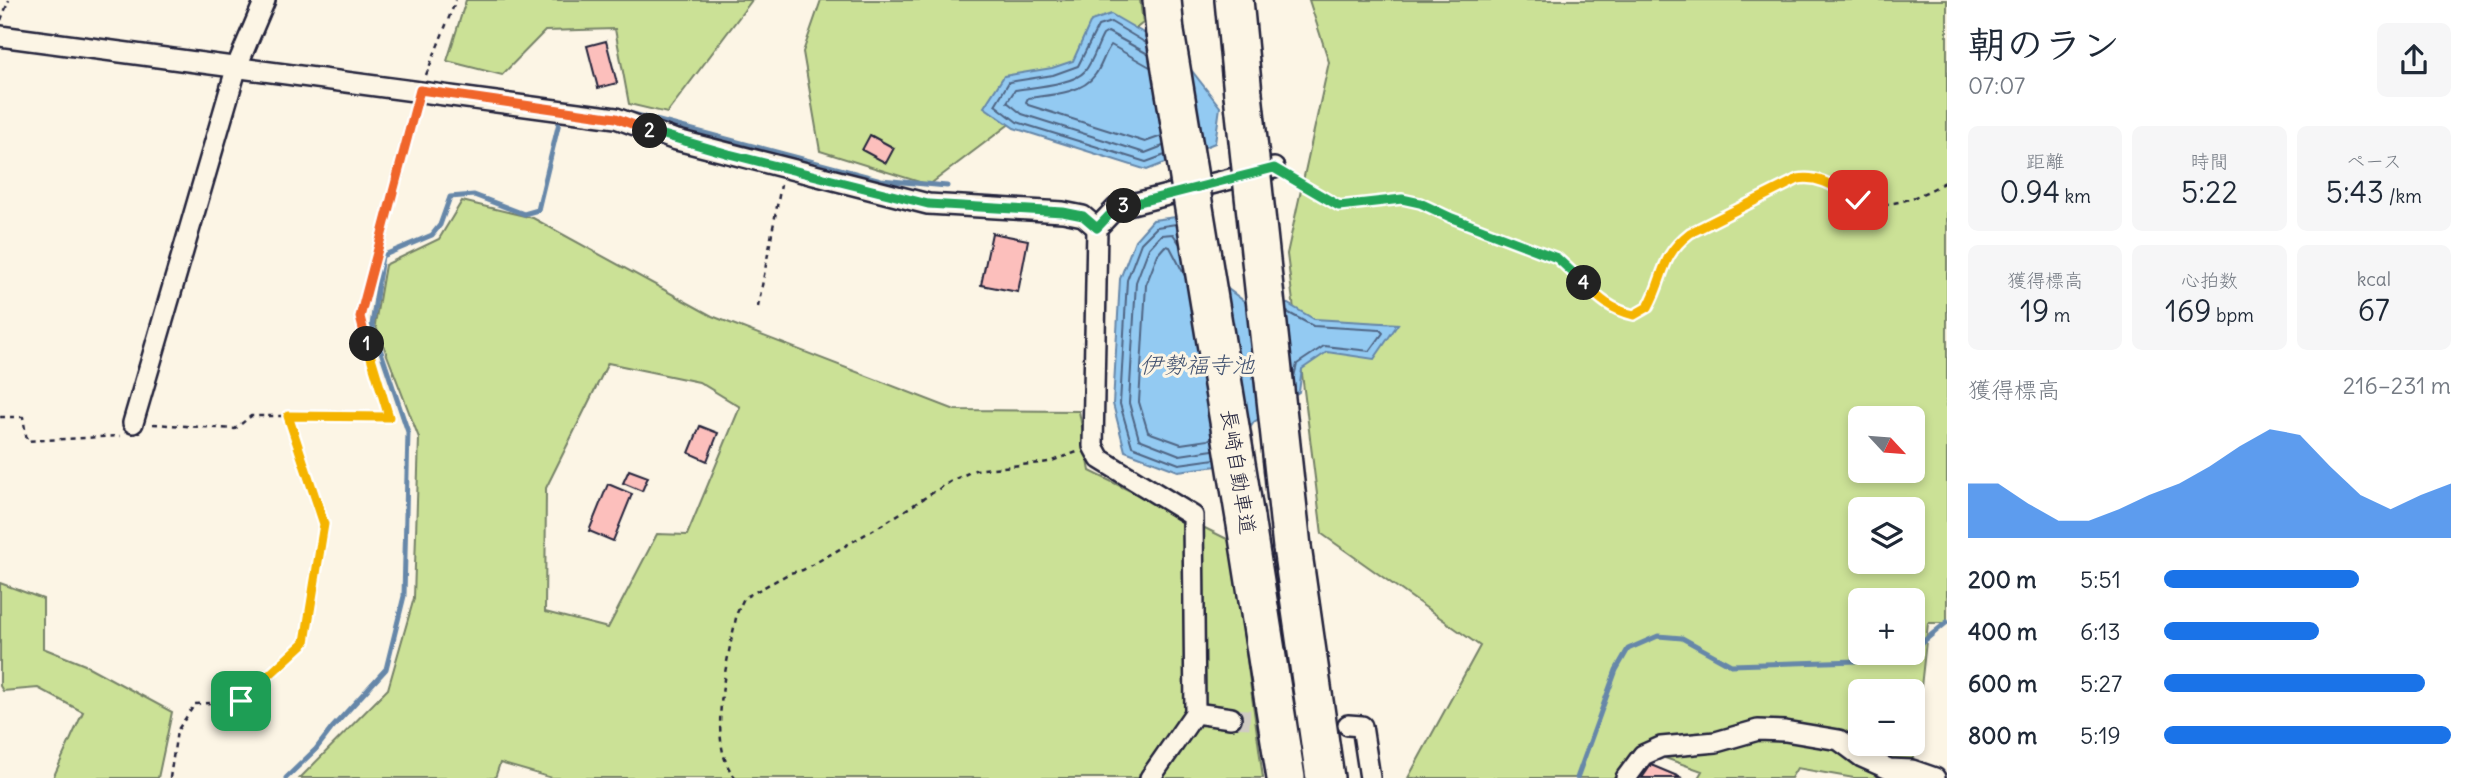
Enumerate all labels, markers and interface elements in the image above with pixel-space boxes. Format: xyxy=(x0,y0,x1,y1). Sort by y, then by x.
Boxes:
text: 朝のラン xyxy=(1968,21,2120,68)
button: share xyxy=(2377,23,2451,97)
text: 07:07 xyxy=(1968,71,2025,100)
pin: 2 xyxy=(632,114,668,148)
text: 2 xyxy=(644,118,655,142)
text: 距離 xyxy=(2026,149,2064,173)
text: 時間 xyxy=(2190,149,2229,173)
text: ペース xyxy=(2346,149,2402,173)
pin xyxy=(1828,170,1888,230)
text: 0.94 xyxy=(1999,173,2060,211)
text: 5:22 xyxy=(2181,173,2238,211)
text: 5:43 xyxy=(2326,173,2384,211)
icon: check xyxy=(1839,181,1877,219)
text: km xyxy=(2060,184,2091,208)
text: /km xyxy=(2384,184,2422,208)
pin: 3 xyxy=(1106,188,1142,224)
text: 3 xyxy=(1118,193,1129,217)
pin: 4 xyxy=(1566,266,1602,300)
text: kcal xyxy=(2357,267,2391,291)
text: 獲得標高 xyxy=(2007,268,2083,292)
text: 心拍数 xyxy=(2181,268,2238,292)
text: 4 xyxy=(1578,270,1589,294)
text: 67 xyxy=(2358,291,2390,329)
text: 19 xyxy=(2020,292,2049,330)
text: 169 xyxy=(2165,292,2211,330)
text: m xyxy=(2049,303,2070,327)
text: bpm xyxy=(2211,303,2254,327)
pin: 1 xyxy=(350,326,384,362)
text: 1 xyxy=(363,331,370,355)
water label: 伊勢福寺池 xyxy=(1140,350,1256,379)
text: 216–231 m xyxy=(2343,371,2451,400)
text: 獲得標高 xyxy=(1968,375,2060,404)
north arrow xyxy=(1848,406,1925,483)
map controls xyxy=(1848,406,1925,756)
street label: 長崎自動車道 xyxy=(1215,408,1262,536)
button: layers xyxy=(1848,497,1925,574)
text: 200 m xyxy=(1968,565,2037,594)
text: 5:51 xyxy=(2080,565,2121,594)
button: + xyxy=(1848,588,1925,665)
text: 400 m xyxy=(1968,617,2037,646)
text: 6:13 xyxy=(2080,617,2121,646)
text: 600 m xyxy=(1968,669,2037,698)
text: 5:27 xyxy=(2080,669,2122,698)
pin xyxy=(211,671,271,731)
button: − xyxy=(1848,679,1925,756)
icon: arrive xyxy=(222,682,260,720)
text: 800 m xyxy=(1968,721,2037,750)
text: 5:19 xyxy=(2080,721,2121,750)

